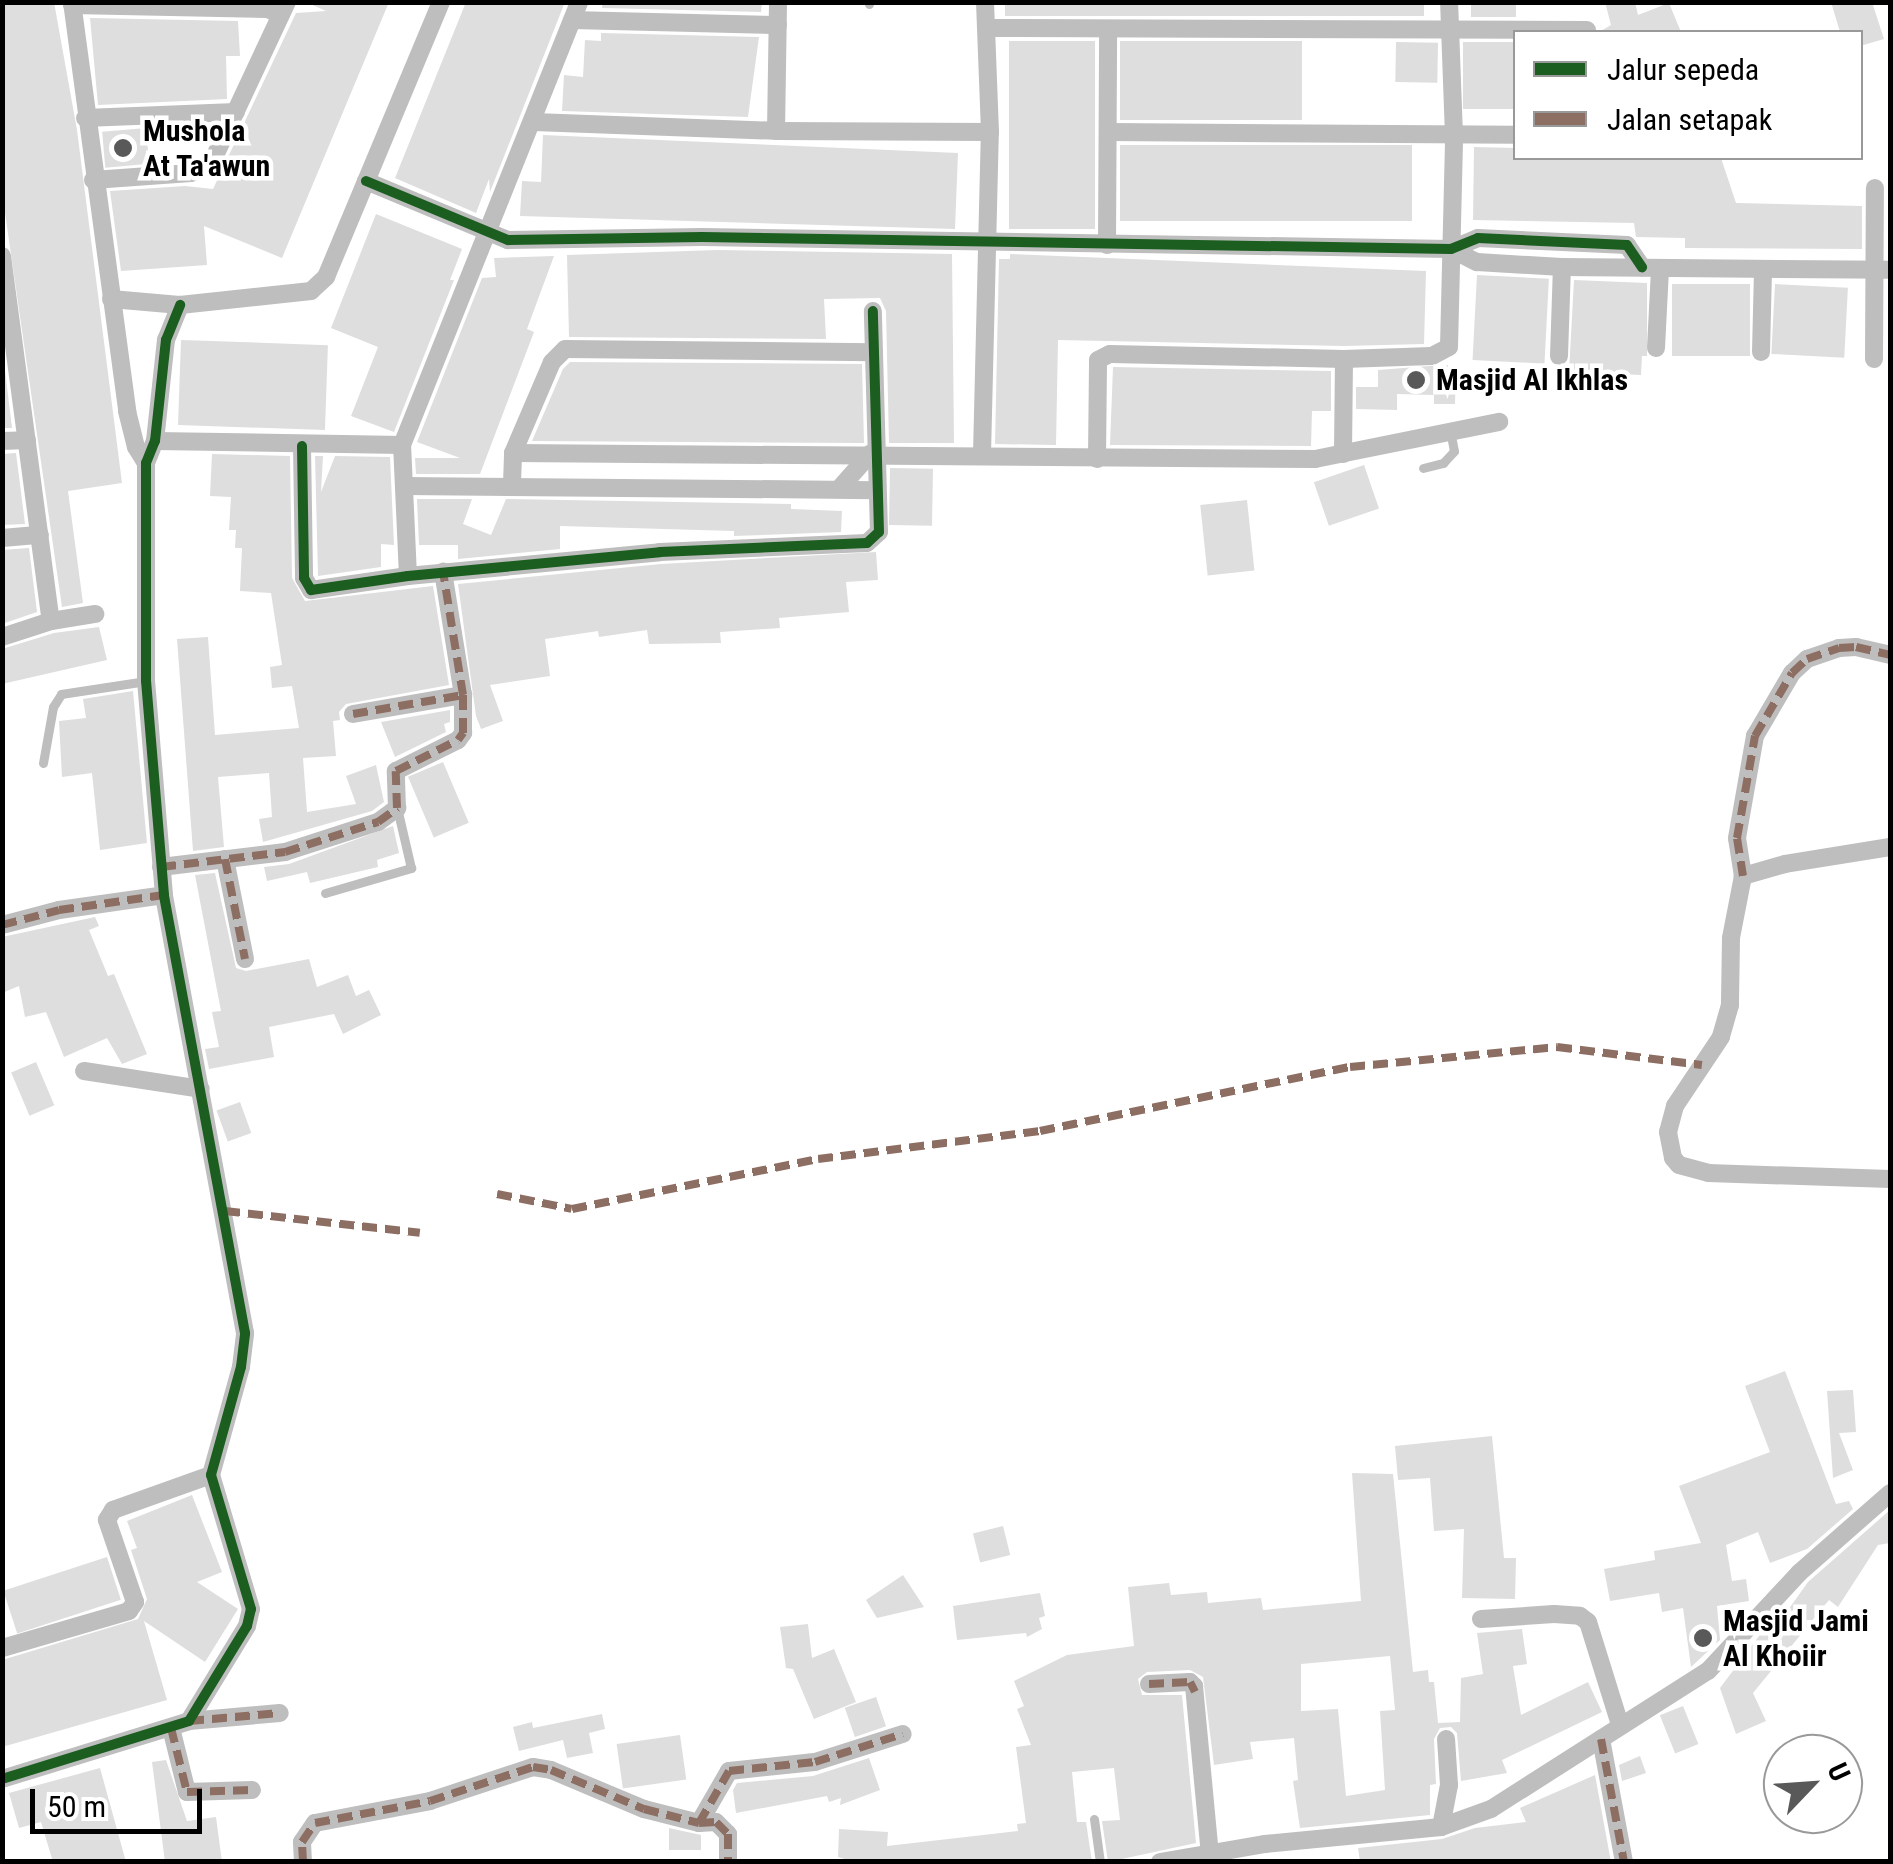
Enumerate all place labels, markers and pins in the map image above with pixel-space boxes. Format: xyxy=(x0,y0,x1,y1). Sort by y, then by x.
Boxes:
place label: Mushola At Ta'awun xyxy=(143,113,271,184)
marker: Mushola At Ta'awun xyxy=(112,137,134,159)
place label: Masjid Al Ikhlas xyxy=(1436,362,1628,398)
marker: Masjid Al Ikhlas xyxy=(1405,369,1427,391)
place label: Masjid Jami Al Khoiir xyxy=(1723,1603,1869,1674)
marker: Masjid Jami Al Khoiir xyxy=(1692,1627,1714,1649)

